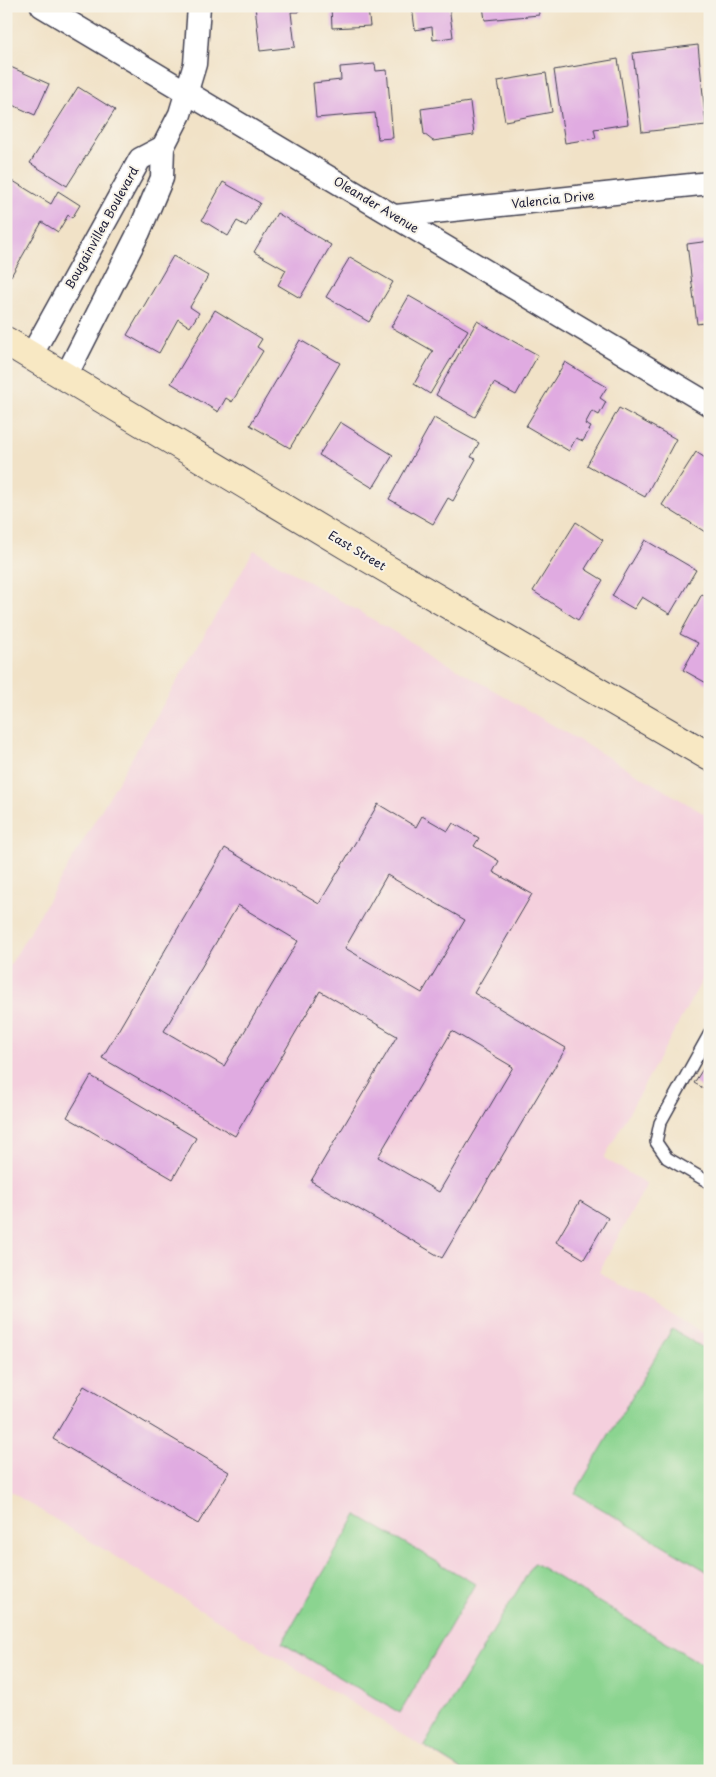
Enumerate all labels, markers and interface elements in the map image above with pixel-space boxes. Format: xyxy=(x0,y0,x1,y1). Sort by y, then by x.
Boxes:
street label: Bougainvillea Boulevard xyxy=(60,162,143,292)
street label: Oleander Avenue xyxy=(331,172,423,237)
street label: Valencia Drive xyxy=(511,186,596,212)
street label: East Street xyxy=(325,526,390,575)

